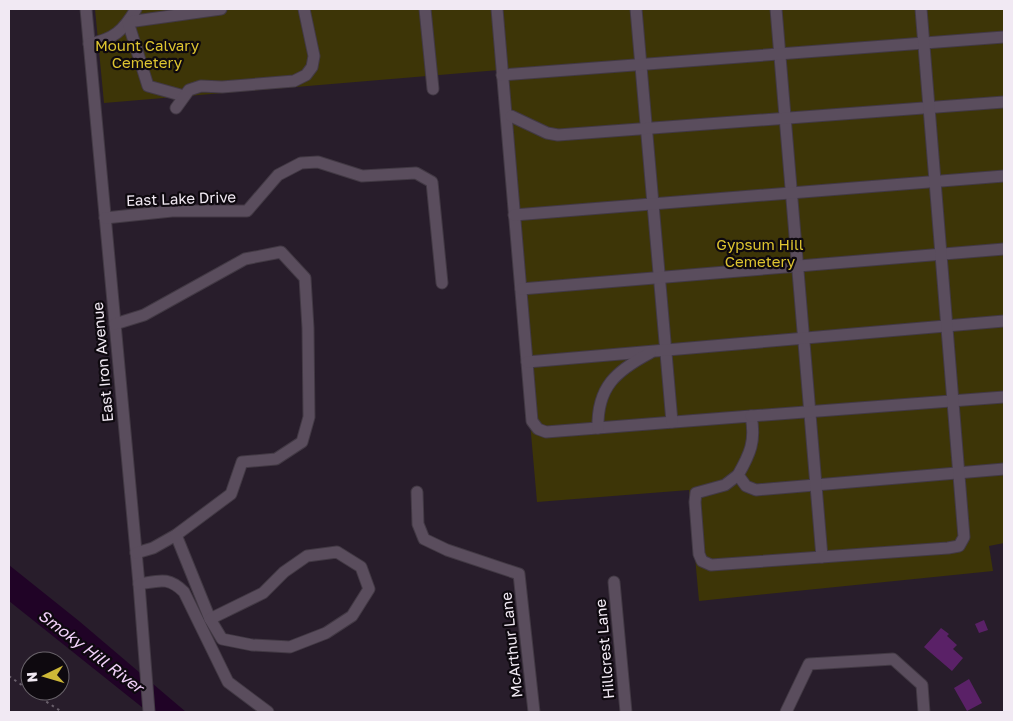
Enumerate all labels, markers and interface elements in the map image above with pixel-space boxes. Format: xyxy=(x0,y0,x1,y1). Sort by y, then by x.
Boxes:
park label: Mount Calvary Cemetery xyxy=(95,36,200,71)
street label: East Lake Drive xyxy=(126,187,237,209)
park label: Gypsum Hill Cemetery xyxy=(716,235,804,270)
street label: East Iron Avenue xyxy=(88,301,116,423)
street label: McArthur Lane xyxy=(496,591,526,699)
street label: Hillcrest Lane xyxy=(591,598,617,700)
water label: Smoky Hill River xyxy=(35,605,150,699)
north arrow xyxy=(20,651,70,701)
text: N xyxy=(23,671,40,683)

